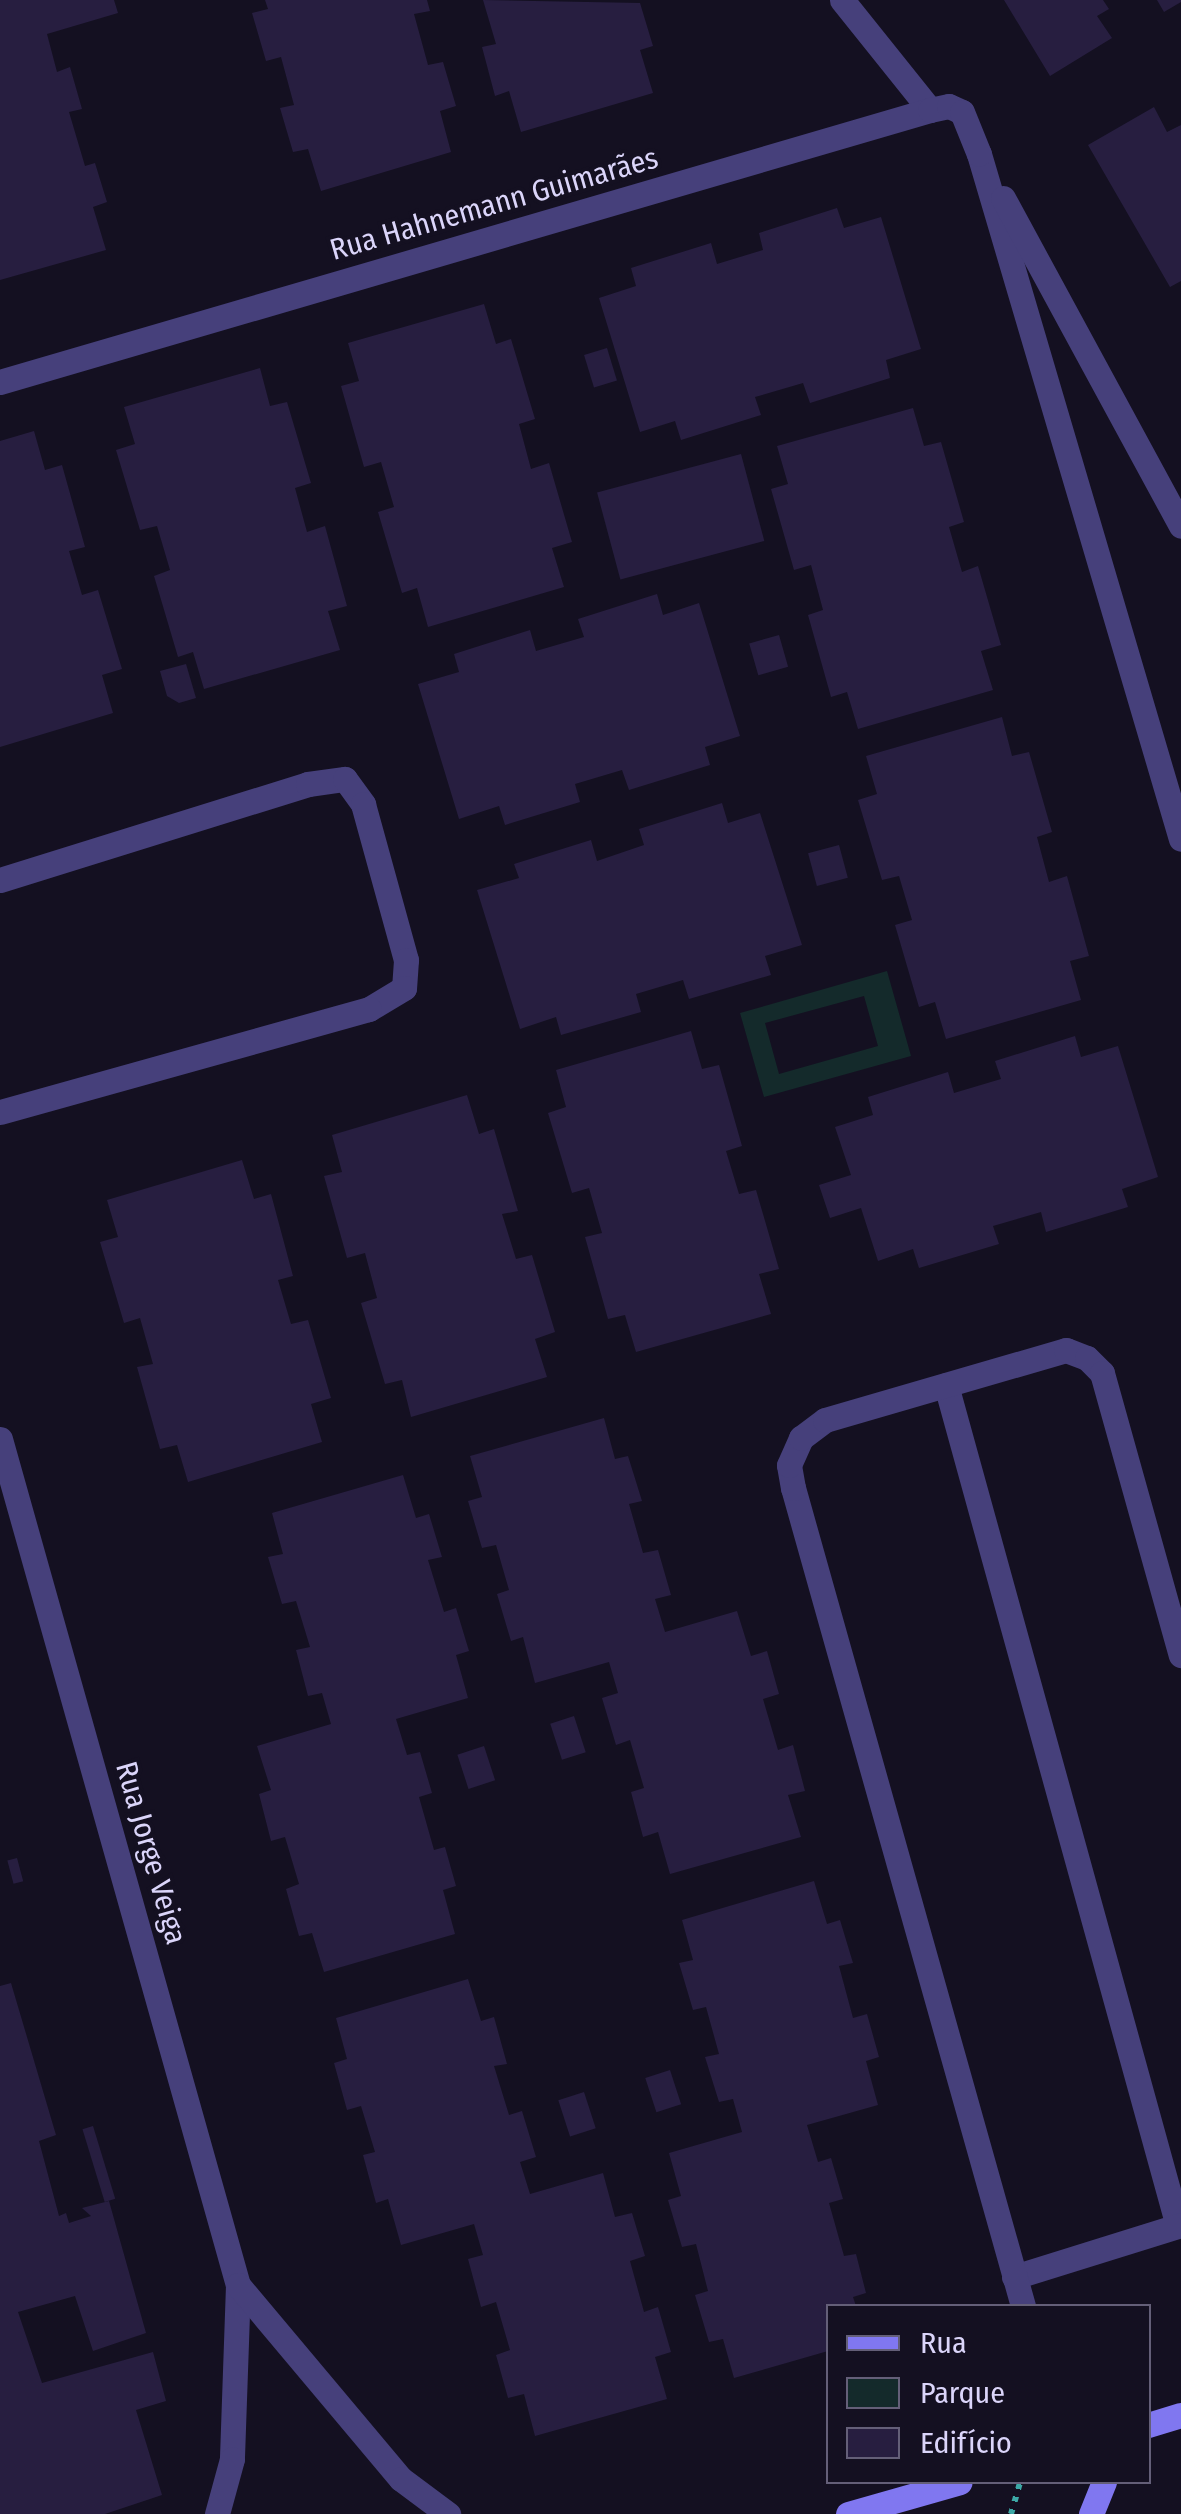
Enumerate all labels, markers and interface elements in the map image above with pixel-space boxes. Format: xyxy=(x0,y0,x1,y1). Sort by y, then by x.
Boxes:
street label: Rua Hahnemann Guimarães xyxy=(326,140,662,268)
street label: Rua Jorge Veiga xyxy=(108,1757,194,1949)
legend xyxy=(826,2304,1151,2484)
text: Rua xyxy=(920,2325,967,2361)
text: Parque xyxy=(920,2375,1005,2411)
text: Edifício xyxy=(920,2425,1012,2461)

